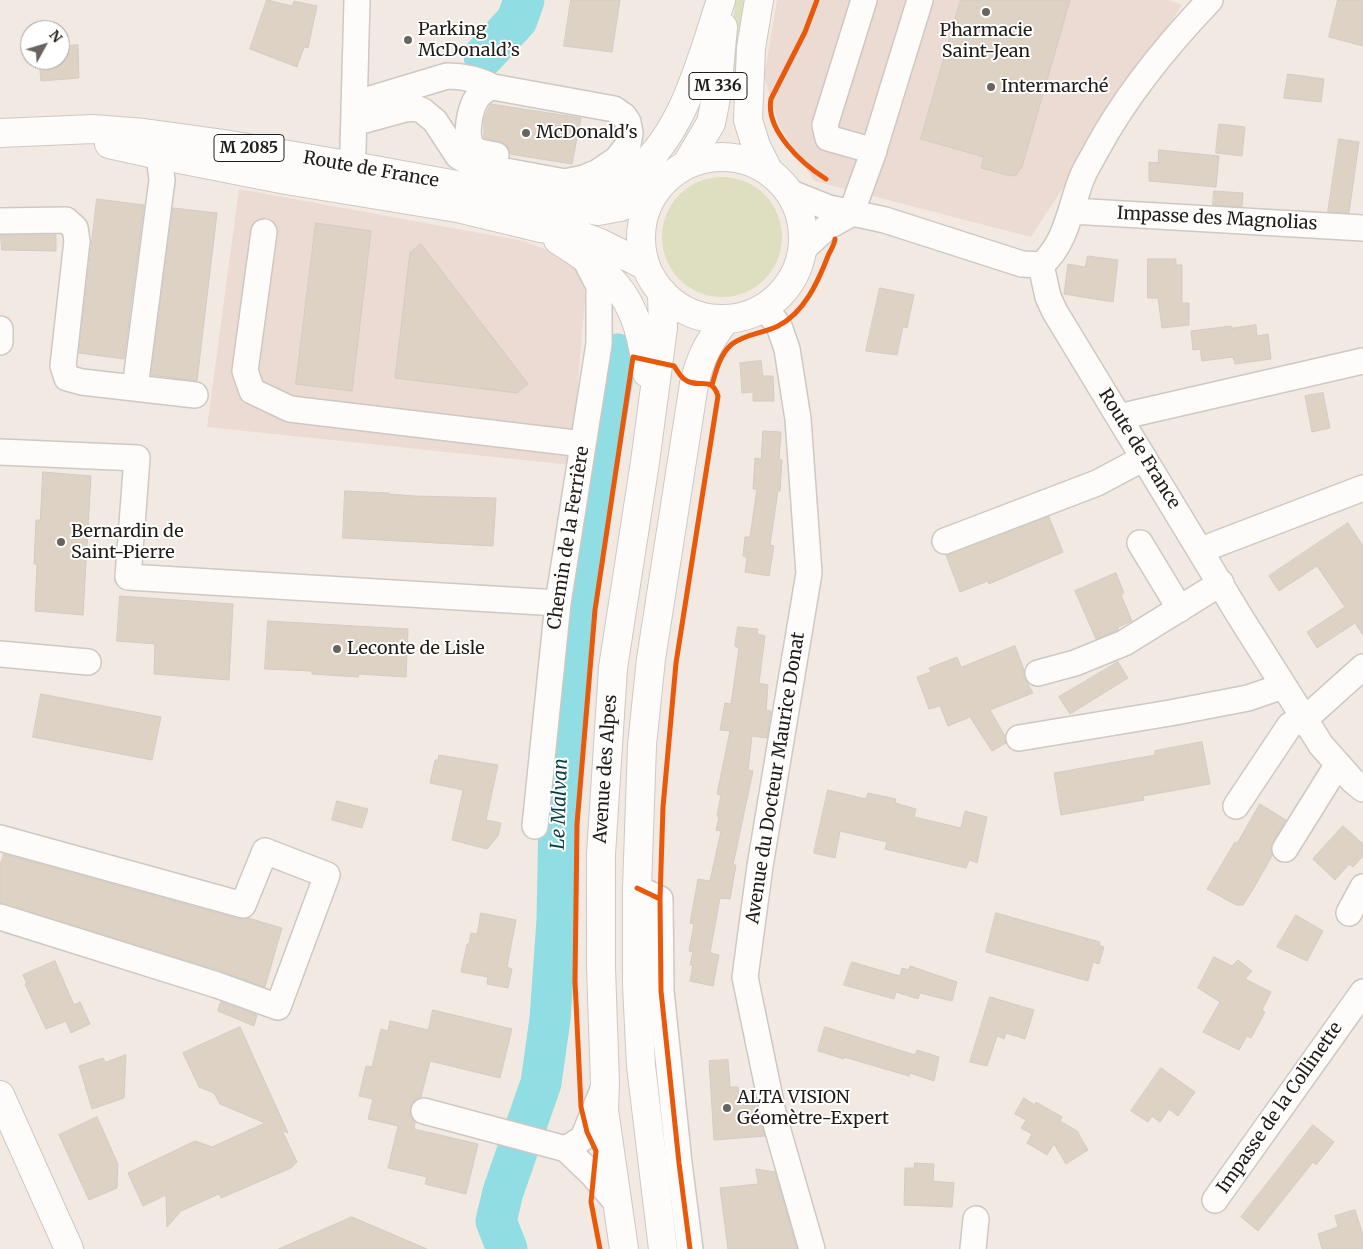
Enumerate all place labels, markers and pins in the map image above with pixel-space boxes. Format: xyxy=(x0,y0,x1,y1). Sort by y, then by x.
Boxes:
marker: Pharmacie Saint-Jean xyxy=(980,6,992,18)
place label: Parking McDonald’s xyxy=(418,19,520,62)
place label: Pharmacie Saint-Jean xyxy=(940,20,1032,62)
marker: Parking McDonald’s xyxy=(402,34,414,46)
place label: Intermarché xyxy=(1001,76,1108,98)
marker: Intermarché xyxy=(985,81,997,93)
place label: McDonald's xyxy=(536,122,638,144)
marker: McDonald's xyxy=(520,127,532,139)
place label: Bernardin de Saint-Pierre xyxy=(71,521,184,564)
marker: Bernardin de Saint-Pierre xyxy=(55,536,67,548)
place label: Leconte de Lisle xyxy=(347,638,485,660)
marker: Leconte de Lisle xyxy=(331,643,343,655)
place label: ALTA VISION Géomètre-Expert xyxy=(737,1087,889,1130)
marker: ALTA VISION Géomètre-Expert xyxy=(721,1102,733,1114)

